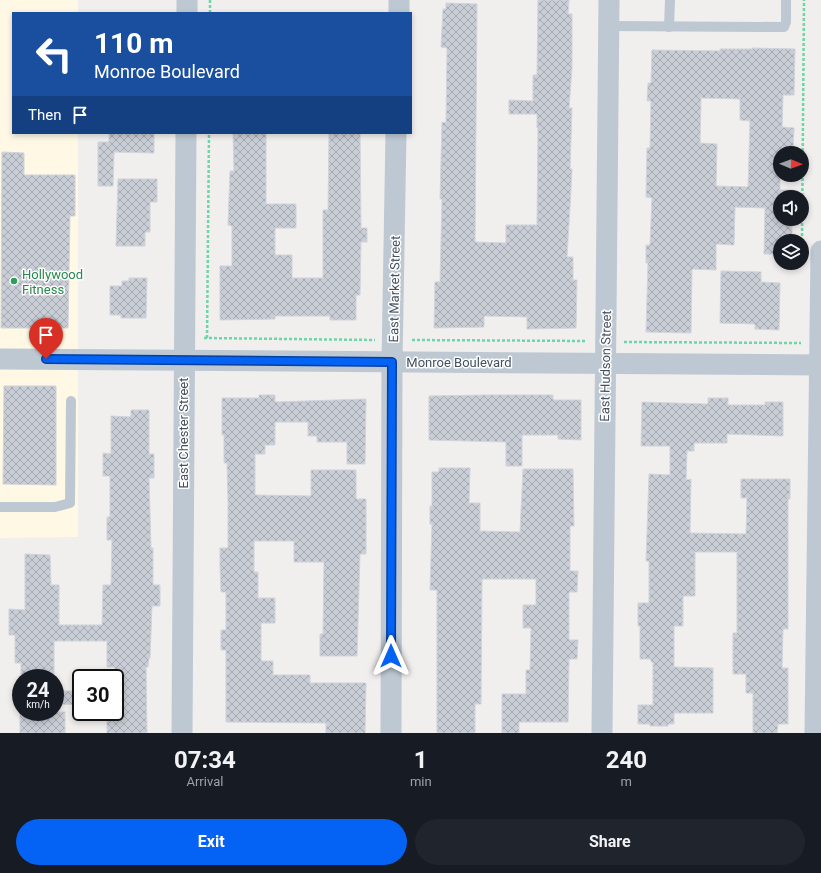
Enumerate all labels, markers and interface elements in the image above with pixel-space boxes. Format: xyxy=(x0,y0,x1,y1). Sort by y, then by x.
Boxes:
text: 110 m xyxy=(94,27,173,60)
icon: left xyxy=(28,28,80,80)
text: Monroe Boulevard xyxy=(94,61,240,82)
icon: arrive xyxy=(69,104,91,126)
text: Then xyxy=(28,106,61,124)
north arrow xyxy=(773,146,809,182)
map controls xyxy=(773,146,809,270)
button: sound xyxy=(773,190,809,226)
button: layers xyxy=(773,234,809,270)
street label: East Market Street xyxy=(386,236,403,342)
place label: Hollywood Fitness xyxy=(22,267,83,297)
marker: Hollywood Fitness xyxy=(9,276,19,286)
street label: East Hudson Street xyxy=(597,310,614,422)
pin xyxy=(29,318,63,359)
icon: arrive xyxy=(35,324,57,346)
street label: Monroe Boulevard xyxy=(406,355,512,370)
street label: East Chester Street xyxy=(176,378,191,488)
position arrow xyxy=(370,635,412,677)
speed limit sign: 30 xyxy=(72,669,124,721)
text: 24 xyxy=(27,678,49,702)
text: km/h xyxy=(26,699,50,710)
text: 07:34 xyxy=(174,746,236,774)
text: 1 xyxy=(414,746,428,774)
text: 240 xyxy=(606,746,647,774)
text: Arrival xyxy=(186,774,223,789)
text: min xyxy=(410,774,432,789)
text: m xyxy=(621,774,632,789)
button: Exit xyxy=(16,819,407,865)
button: Share xyxy=(415,819,805,865)

